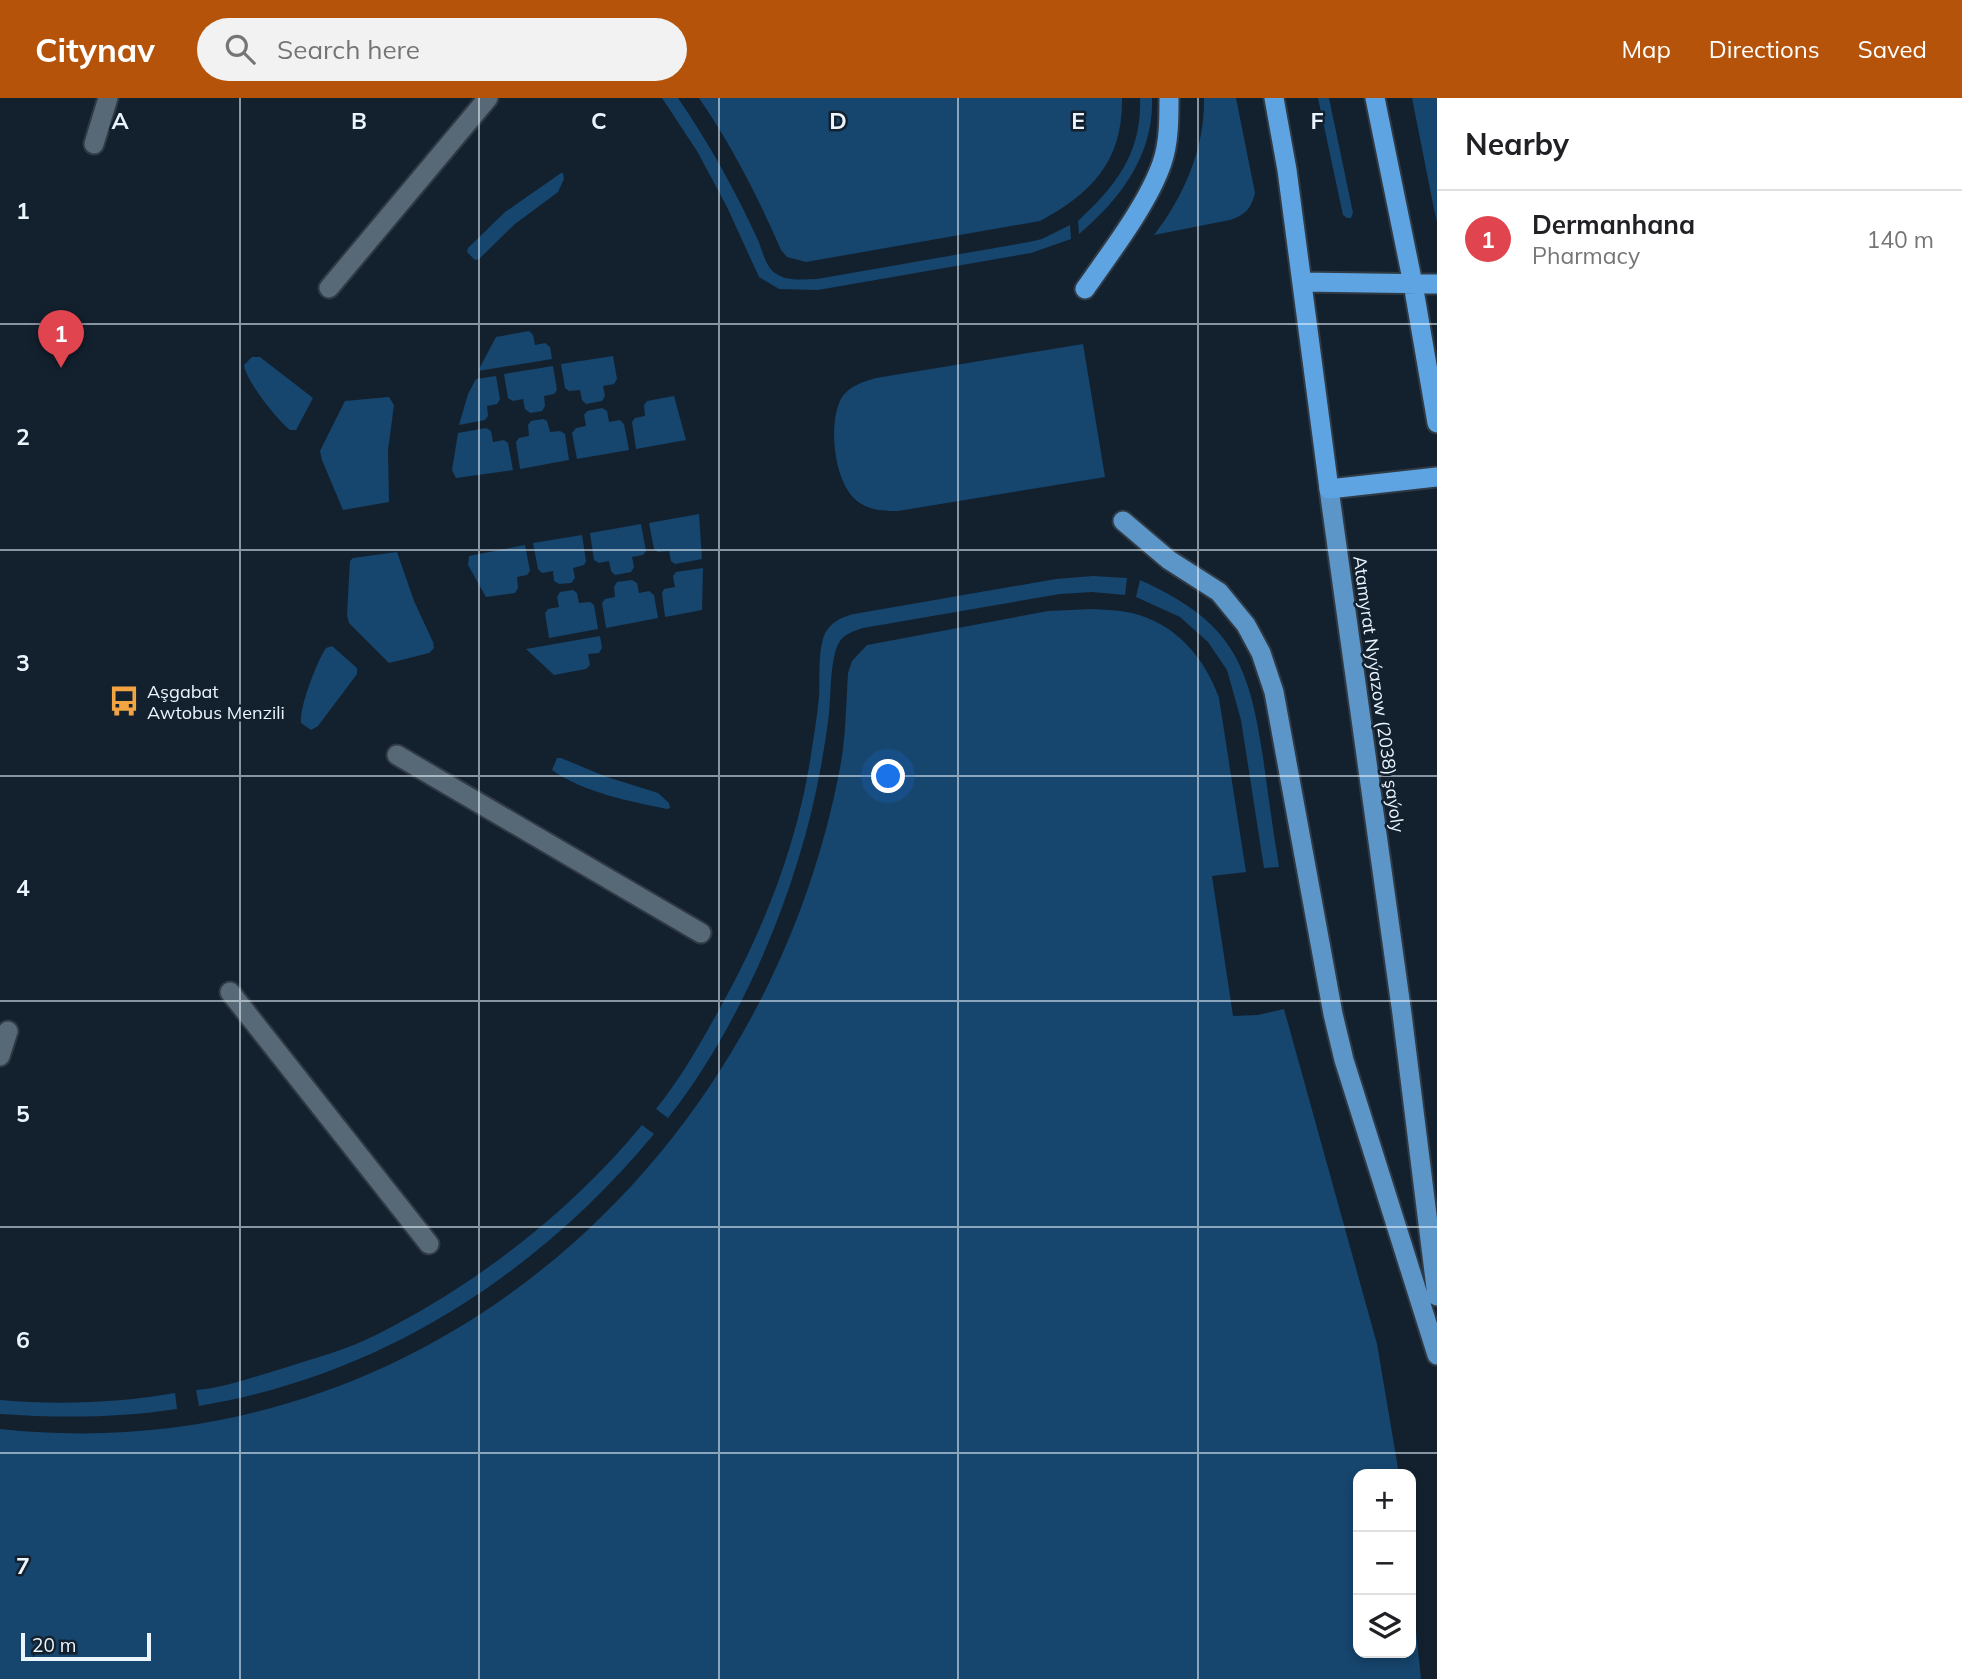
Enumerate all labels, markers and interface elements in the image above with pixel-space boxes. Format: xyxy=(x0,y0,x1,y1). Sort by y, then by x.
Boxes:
search box xyxy=(197,18,687,81)
text: Citynav xyxy=(35,29,155,70)
icon: search xyxy=(221,30,259,68)
text: Search here xyxy=(277,33,420,66)
text: Map xyxy=(1621,34,1671,64)
text: Directions xyxy=(1709,34,1820,64)
text: Saved xyxy=(1858,34,1927,64)
text: A xyxy=(111,106,129,135)
text: B xyxy=(351,106,367,135)
text: C xyxy=(591,106,607,135)
text: D xyxy=(829,106,847,135)
text: E xyxy=(1071,106,1085,135)
text: F xyxy=(1310,106,1324,135)
text: Nearby xyxy=(1465,125,1569,163)
text: 1 xyxy=(16,196,30,225)
text: Dermanhana xyxy=(1532,208,1695,241)
text: 1 xyxy=(1481,225,1495,254)
text: 140 m xyxy=(1866,225,1934,254)
text: Pharmacy xyxy=(1532,241,1640,270)
pin: 1 xyxy=(38,310,84,368)
text: 2 xyxy=(16,422,30,451)
street label: Atamyrat Nyýazow (2038) şaýoly xyxy=(1348,554,1410,834)
text: 3 xyxy=(16,648,30,677)
place label: Aşgabat Awtobus Menzili xyxy=(147,680,285,724)
bus stop icon: Aşgabat Awtobus Menzili xyxy=(107,684,141,718)
your location xyxy=(871,759,905,793)
text: 4 xyxy=(16,873,30,902)
text: 5 xyxy=(16,1099,30,1128)
text: 6 xyxy=(16,1325,30,1354)
map controls xyxy=(1353,1469,1416,1658)
button: + xyxy=(1353,1469,1416,1532)
button: − xyxy=(1353,1532,1416,1595)
text: 7 xyxy=(16,1551,30,1580)
button: layers xyxy=(1353,1595,1416,1658)
scale bar xyxy=(21,1630,150,1662)
text: 20 m xyxy=(32,1633,76,1657)

